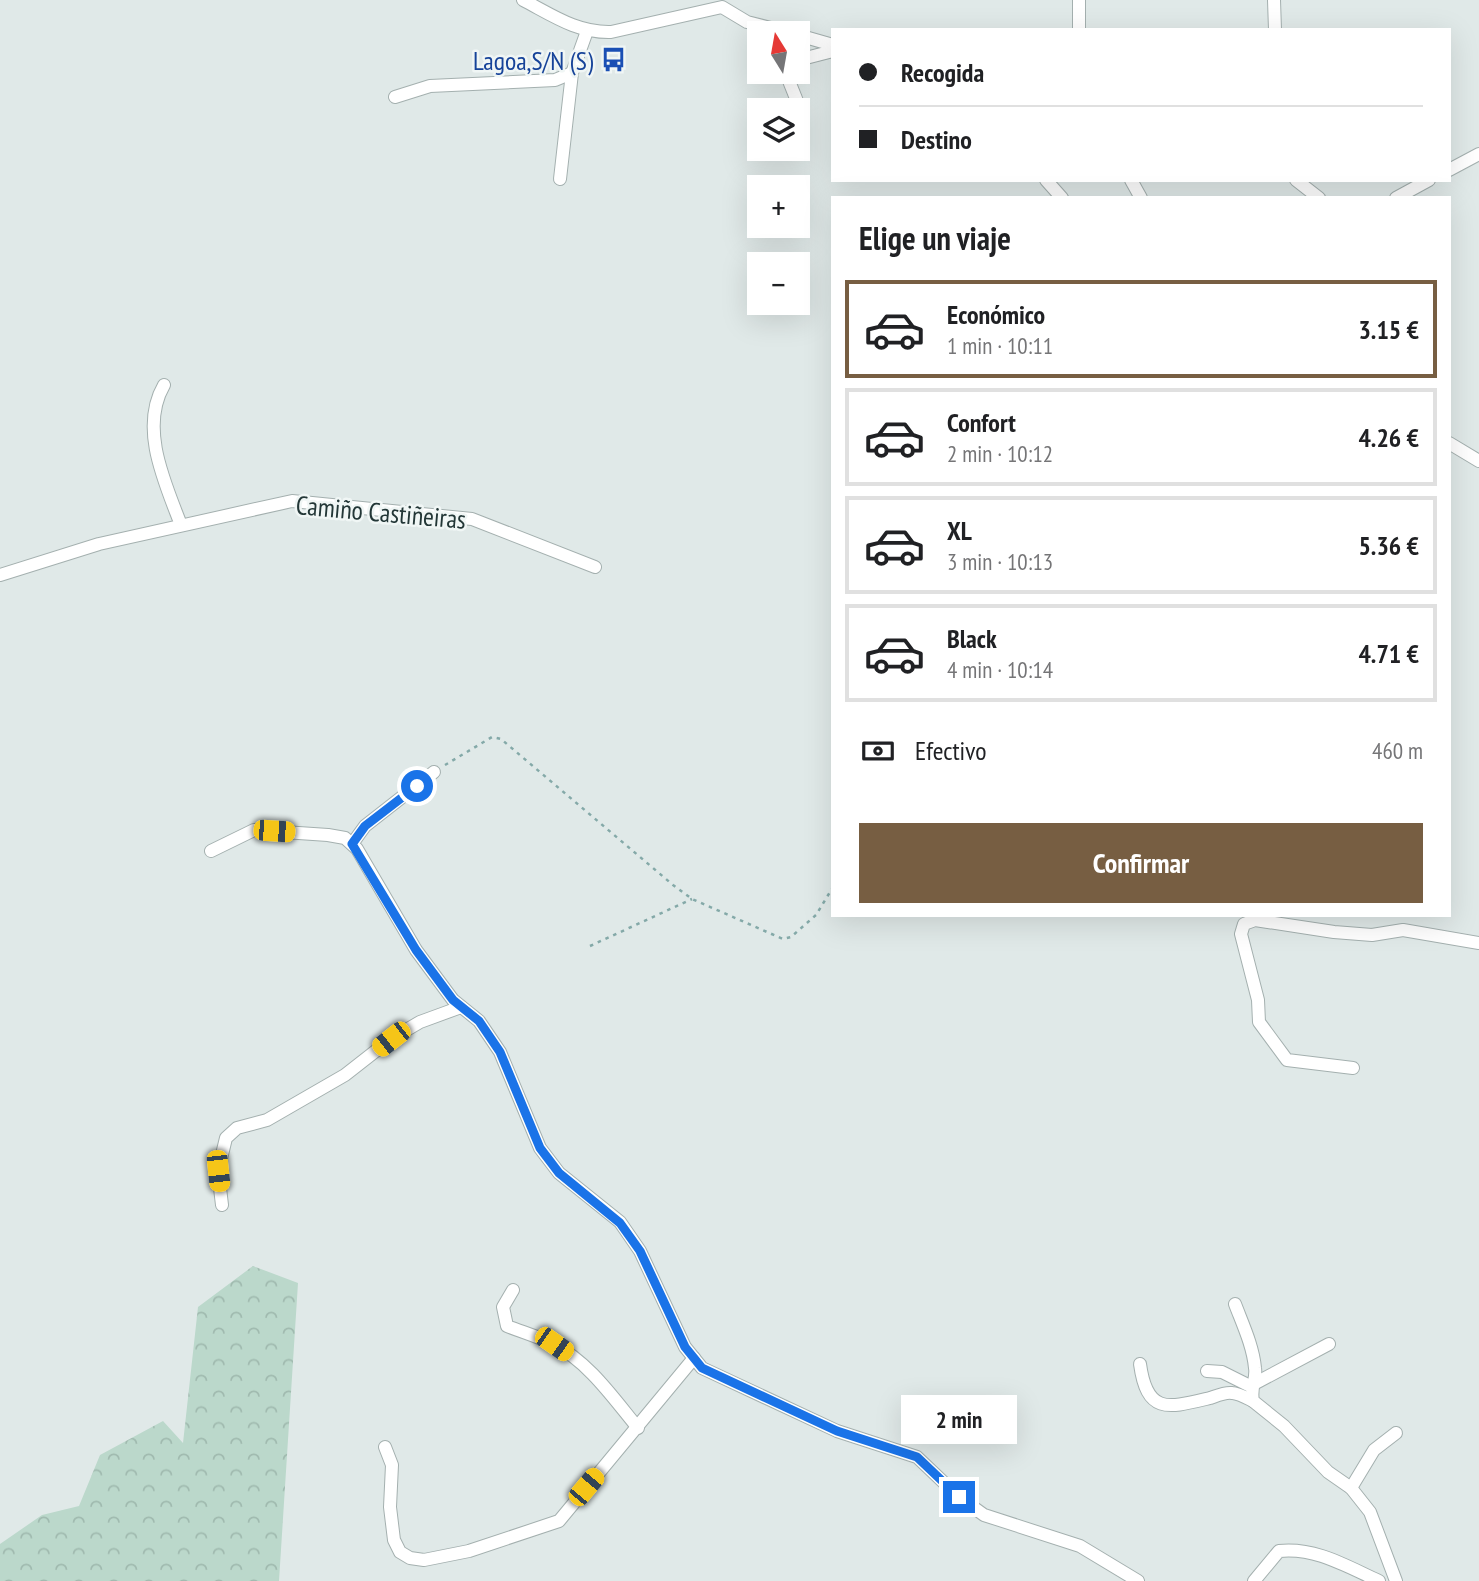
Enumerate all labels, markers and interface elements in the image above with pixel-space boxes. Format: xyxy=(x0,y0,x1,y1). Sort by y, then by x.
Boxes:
north arrow xyxy=(747,21,810,84)
map controls xyxy=(747,21,810,315)
place label: Lagoa,S/N (S) xyxy=(473,44,593,77)
bus stop icon: Lagoa,S/N (S) xyxy=(599,46,627,74)
text: Recogida xyxy=(901,56,984,89)
button: layers xyxy=(747,98,810,161)
text: Destino xyxy=(901,123,972,156)
button: + xyxy=(747,175,810,238)
text: Elige un viaje xyxy=(859,217,1011,259)
button: − xyxy=(747,252,810,315)
icon: car xyxy=(863,298,926,361)
text: Económico xyxy=(947,298,1045,331)
text: 3.15 € xyxy=(1358,313,1419,346)
text: 1 min · 10:11 xyxy=(947,331,1053,360)
icon: car xyxy=(863,406,926,469)
text: Confort xyxy=(947,406,1016,439)
text: 4.26 € xyxy=(1358,421,1419,454)
text: 2 min · 10:12 xyxy=(947,439,1053,468)
street label: Camiño Castiñeiras xyxy=(295,488,467,536)
icon: car xyxy=(863,514,926,577)
text: XL xyxy=(947,514,972,547)
text: 5.36 € xyxy=(1358,529,1419,562)
text: 3 min · 10:13 xyxy=(947,547,1053,576)
icon: car xyxy=(863,622,926,685)
text: Black xyxy=(947,622,997,655)
text: 4.71 € xyxy=(1358,637,1419,670)
text: 4 min · 10:14 xyxy=(947,655,1053,684)
icon: cash xyxy=(859,732,897,770)
text: Efectivo xyxy=(915,734,987,767)
text: 460 m xyxy=(1372,736,1423,765)
route start xyxy=(401,770,433,802)
car xyxy=(253,819,296,843)
button: Confirmar xyxy=(859,823,1423,903)
car xyxy=(368,1018,415,1060)
car xyxy=(206,1149,231,1193)
car xyxy=(531,1323,578,1365)
callout: 2 min xyxy=(901,1396,1017,1444)
text: 2 min xyxy=(936,1405,982,1434)
car xyxy=(565,1464,608,1510)
route end xyxy=(943,1481,975,1513)

